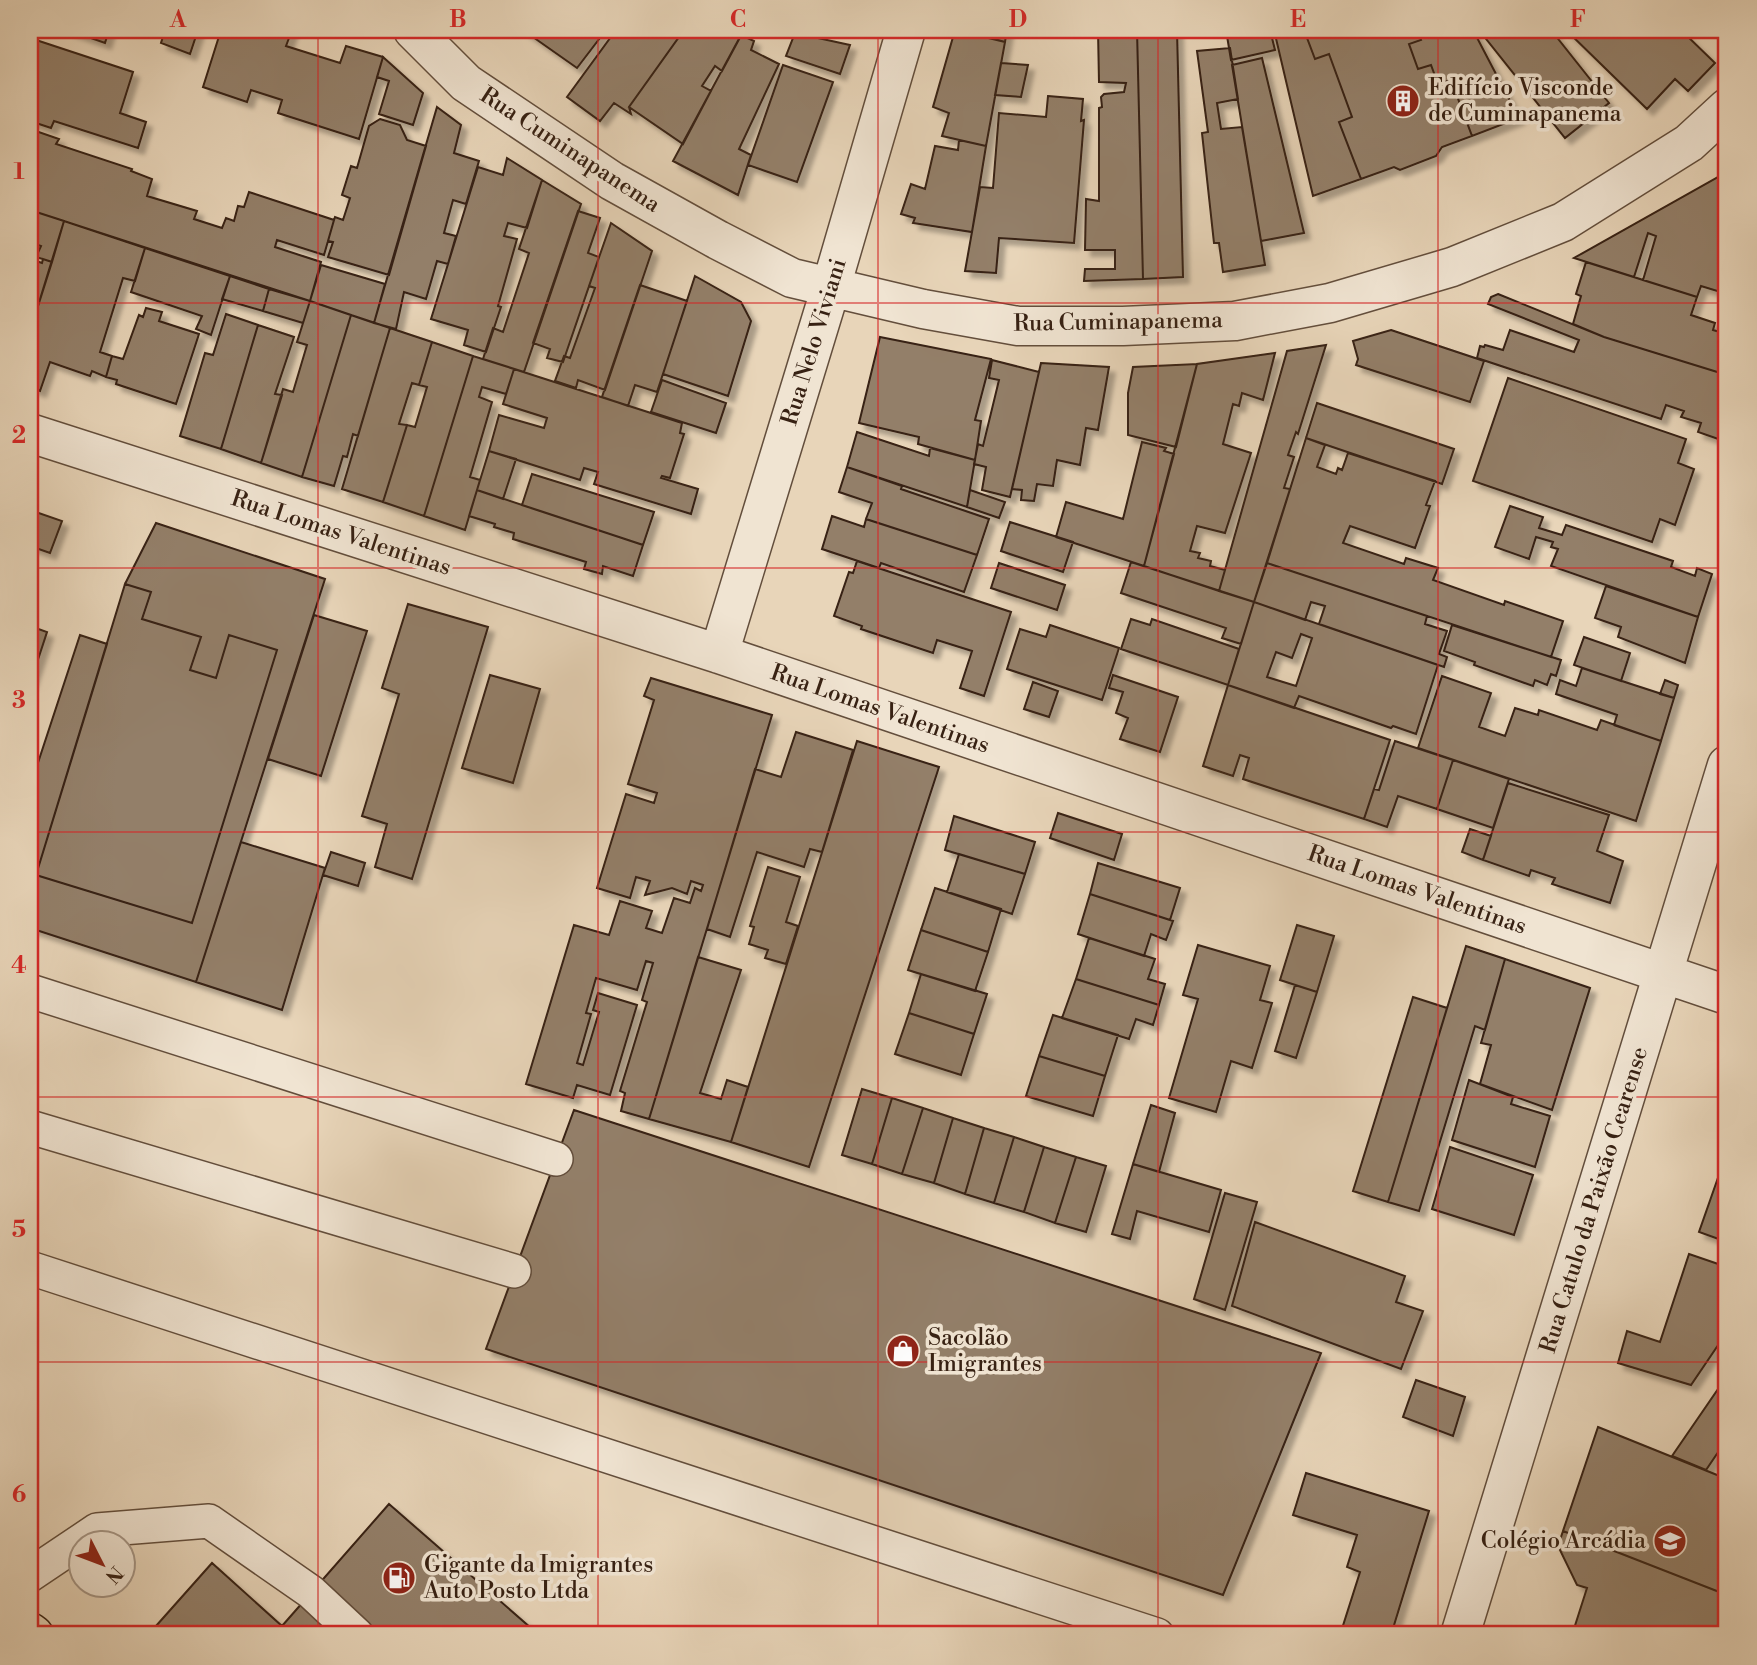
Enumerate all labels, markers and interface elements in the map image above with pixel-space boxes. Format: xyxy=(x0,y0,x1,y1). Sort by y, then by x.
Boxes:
text: A xyxy=(169,6,187,34)
text: B xyxy=(449,6,467,34)
text: C xyxy=(730,6,746,34)
text: D xyxy=(1009,6,1027,34)
text: E xyxy=(1290,6,1306,34)
text: F xyxy=(1570,6,1586,34)
place label: Edifício Visconde de Cuminapanema xyxy=(1428,74,1622,128)
street label: Rua Cuminapanema xyxy=(475,81,666,219)
building icon: Edifício Visconde de Cuminapanema xyxy=(1384,82,1422,120)
text: 1 xyxy=(13,158,25,186)
street label: Rua Nelo Viviani xyxy=(775,255,853,429)
street label: Rua Cuminapanema xyxy=(1013,306,1223,338)
text: 2 xyxy=(12,422,26,450)
street label: Rua Lomas Valentinas xyxy=(228,484,454,582)
street label: Rua Lomas Valentinas xyxy=(767,658,993,760)
text: 3 xyxy=(12,687,26,715)
street label: Rua Lomas Valentinas xyxy=(1304,839,1530,941)
text: 4 xyxy=(11,952,27,980)
street label: Rua Catulo da Paixão Cearense xyxy=(1534,1043,1654,1357)
text: 5 xyxy=(12,1216,26,1244)
place label: Sacolão Imigrantes xyxy=(928,1324,1042,1378)
shop icon: Sacolão Imigrantes xyxy=(884,1332,922,1370)
text: 6 xyxy=(12,1481,26,1509)
school or university icon: Colégio Arcádia xyxy=(1651,1522,1689,1560)
place label: Colégio Arcádia xyxy=(1481,1527,1646,1555)
north arrow xyxy=(66,1528,136,1598)
place label: Gigante da Imigrantes Auto Posto Ltda xyxy=(423,1551,653,1605)
fuel station icon: Gigante da Imigrantes Auto Posto Ltda xyxy=(380,1559,418,1597)
text: N xyxy=(100,1561,128,1588)

